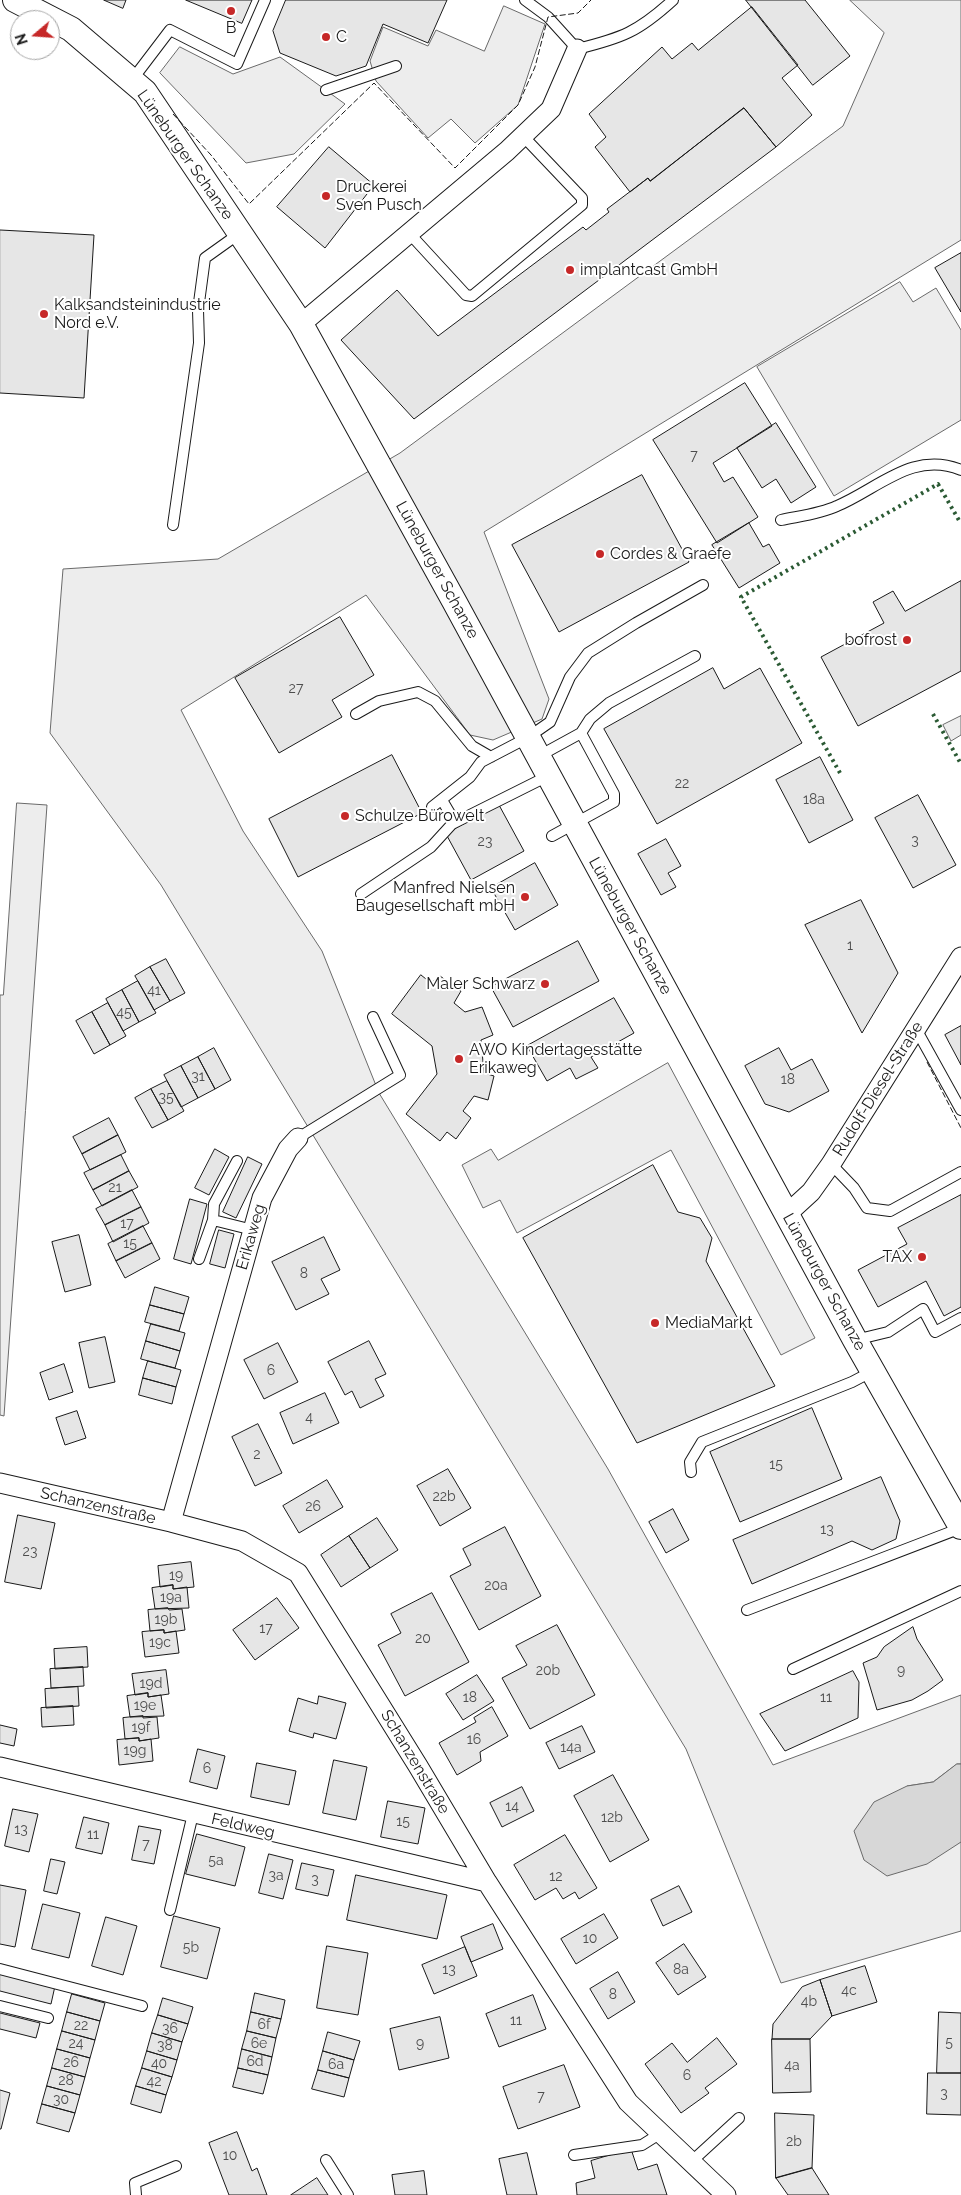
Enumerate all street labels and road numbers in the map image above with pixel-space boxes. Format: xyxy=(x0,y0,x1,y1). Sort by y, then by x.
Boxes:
street label: Lüneburger Schanze xyxy=(133,86,237,224)
street label: Lüneburger Schanze xyxy=(391,498,483,642)
street label: Lüneburger Schanze xyxy=(584,854,676,998)
street label: Rudolf-Diesel-Straße xyxy=(829,1018,927,1160)
street label: Erikaweg xyxy=(232,1202,270,1272)
street label: Lüneburger Schanze xyxy=(778,1210,870,1354)
street label: Schanzenstraße xyxy=(38,1483,158,1529)
street label: Schanzenstraße xyxy=(376,1707,454,1817)
street label: Feldweg xyxy=(209,1809,277,1843)

